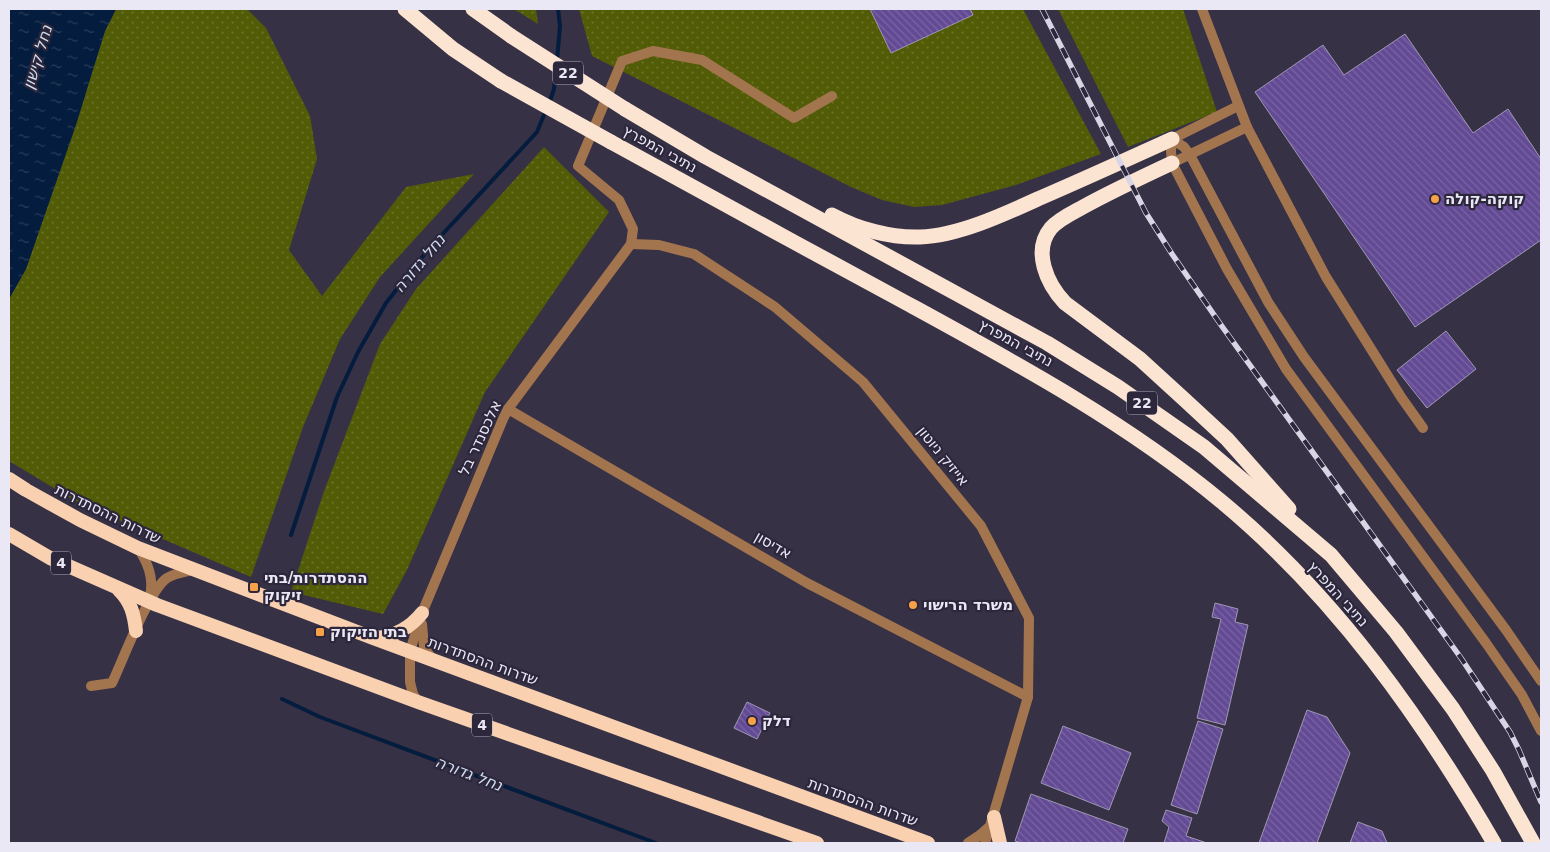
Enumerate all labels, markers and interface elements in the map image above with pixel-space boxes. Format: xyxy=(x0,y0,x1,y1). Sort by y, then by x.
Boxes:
water label: נחל קישון xyxy=(19,22,56,91)
road number: 22 xyxy=(553,62,583,84)
street label: נתיבי המפרץ xyxy=(620,121,700,177)
place label: קוקה-קולה xyxy=(1445,190,1524,208)
marker: קוקה-קולה xyxy=(1429,193,1441,205)
water label: נחל גדורה xyxy=(390,230,450,296)
street label: נתיבי המפרץ xyxy=(976,315,1056,371)
road number: 22 xyxy=(1127,392,1157,414)
street label: אלכסנדר בל xyxy=(455,398,505,478)
street label: אייזיק ניוטון xyxy=(913,422,973,490)
street label: שדרות ההסתדרות xyxy=(52,481,164,547)
street label: אדיסון xyxy=(751,527,795,563)
road number: 4 xyxy=(51,552,71,574)
street label: נתיבי המפרץ xyxy=(1304,558,1372,630)
place label: ההסתדרות/בתי זיקוק xyxy=(264,569,368,604)
marker: ההסתדרות/בתי זיקוק xyxy=(248,581,260,593)
place label: משרד הרישוי xyxy=(923,596,1013,614)
marker: משרד הרישוי xyxy=(907,599,919,611)
place label: בתי הזיקוק xyxy=(330,623,407,641)
marker: בתי הזיקוק xyxy=(314,626,326,638)
street label: שדרות ההסתדרות xyxy=(426,633,540,689)
place label: דלק xyxy=(762,712,791,730)
road number: 4 xyxy=(472,714,492,736)
marker: דלק xyxy=(746,715,758,727)
water label: נחל גדורה xyxy=(433,752,506,795)
street label: שדרות ההסתדרות xyxy=(806,774,920,830)

